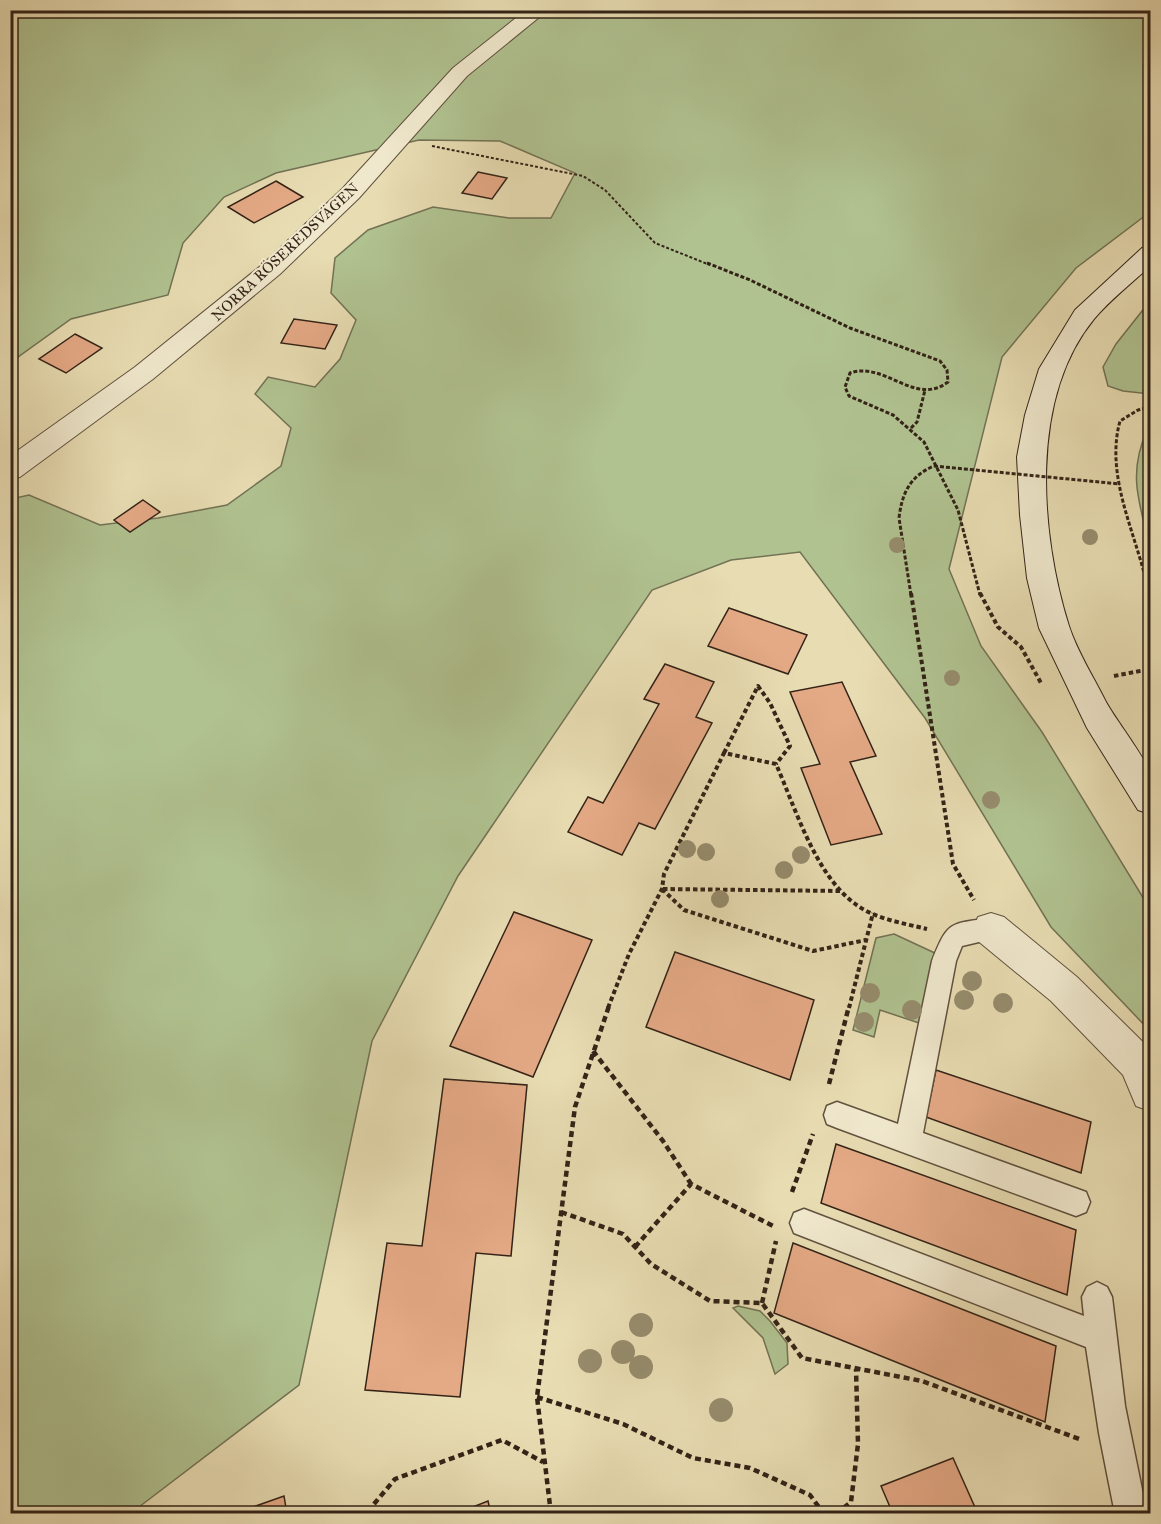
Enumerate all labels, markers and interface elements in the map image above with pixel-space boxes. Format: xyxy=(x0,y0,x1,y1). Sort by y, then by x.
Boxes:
street label: NORRA RÖSEREDSVÄGEN xyxy=(207,178,363,325)

